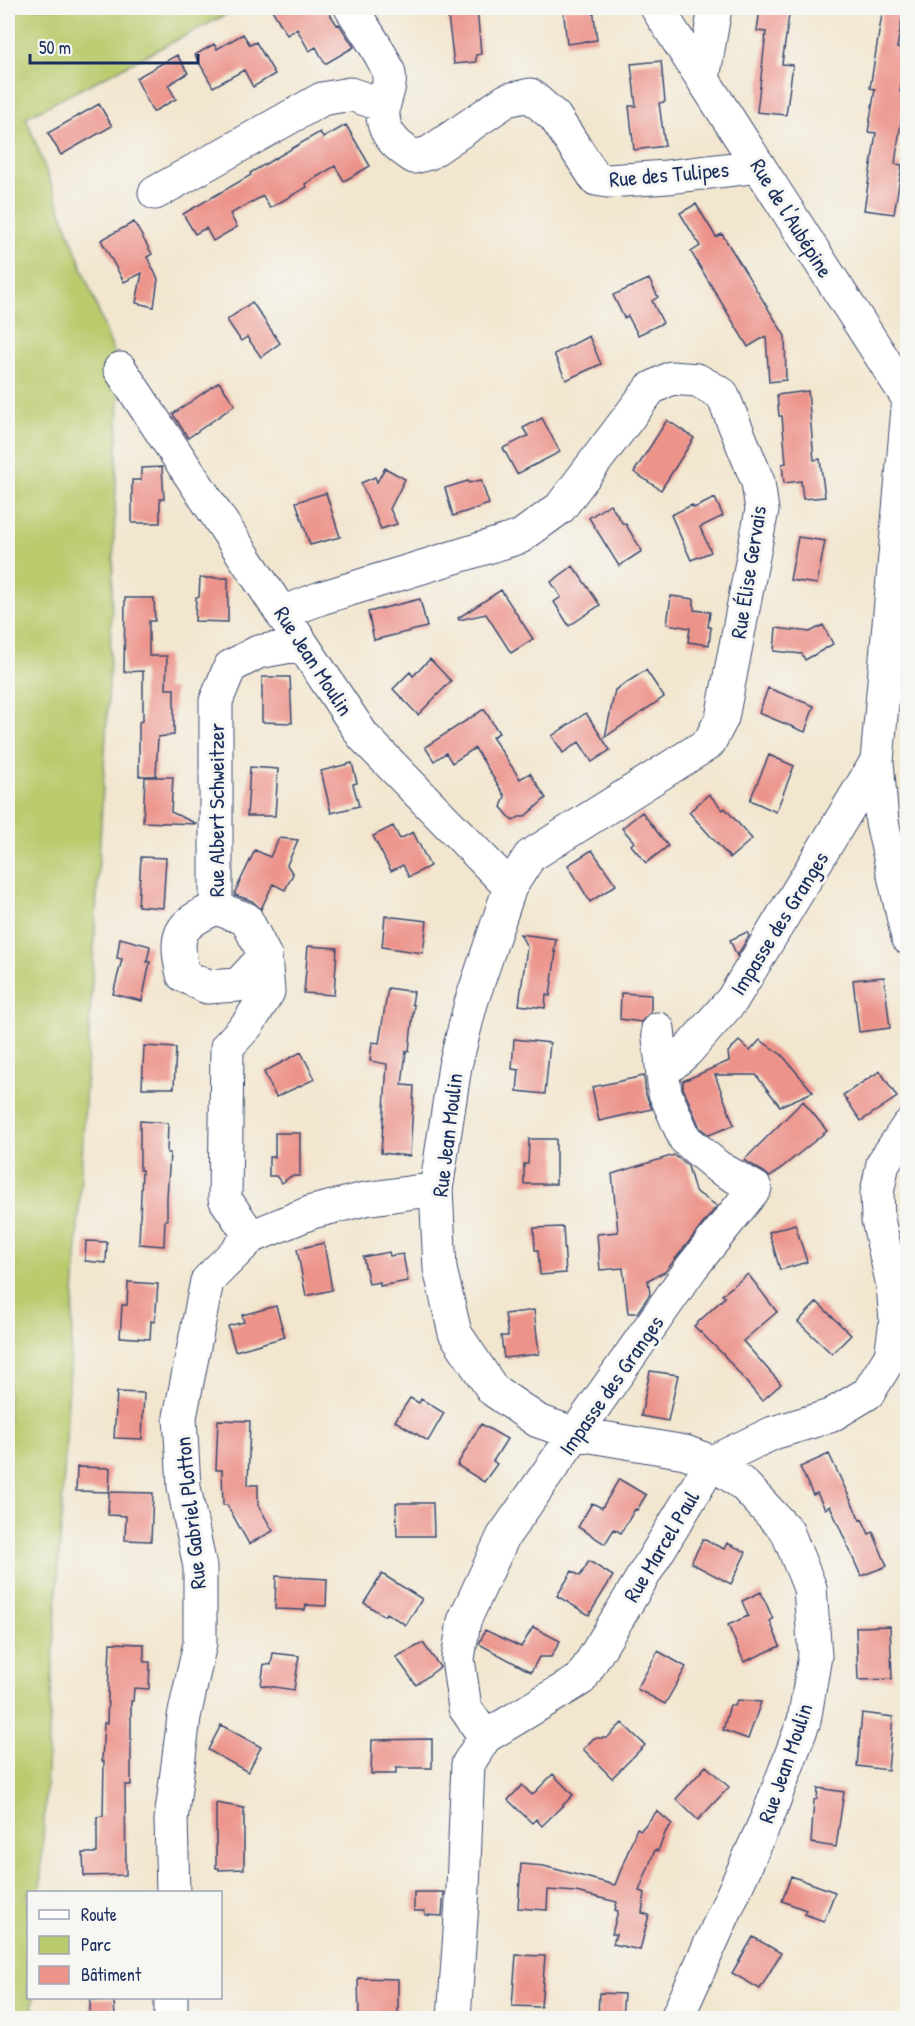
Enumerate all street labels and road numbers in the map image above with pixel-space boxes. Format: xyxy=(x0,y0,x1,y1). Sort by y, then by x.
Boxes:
street label: Rue de l'Aubépine xyxy=(744,153,841,283)
street label: Rue des Tulipes xyxy=(608,154,730,194)
street label: Rue Élise Gervais xyxy=(723,503,773,641)
street label: Rue Jean Moulin xyxy=(267,601,361,721)
street label: Rue Albert Schweitzer xyxy=(201,722,231,897)
street label: Impasse des Granges xyxy=(723,845,835,1001)
street label: Rue Jean Moulin xyxy=(425,1071,469,1199)
street label: Impasse des Granges xyxy=(552,1309,670,1461)
street label: Rue Gabriel Plotton xyxy=(167,1435,213,1591)
street label: Rue Marcel Paul xyxy=(616,1485,706,1607)
street label: Rue Jean Moulin xyxy=(751,1699,819,1827)

